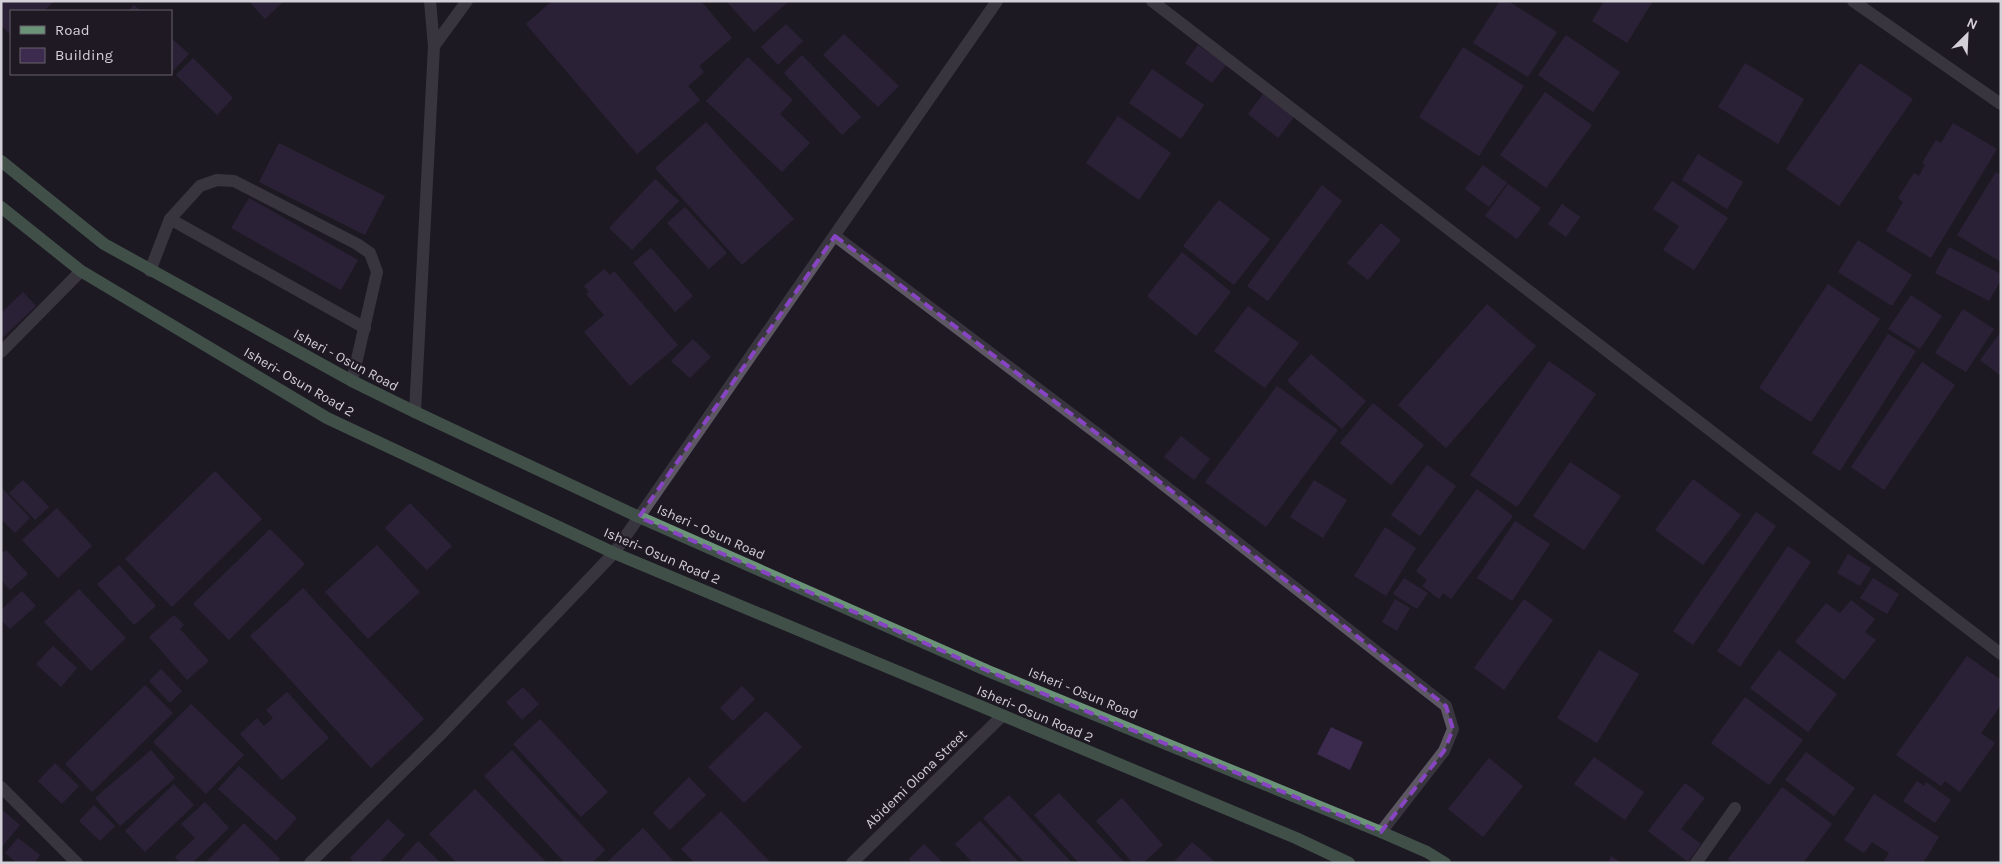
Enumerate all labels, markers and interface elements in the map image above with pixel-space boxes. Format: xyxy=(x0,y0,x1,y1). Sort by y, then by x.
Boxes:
legend xyxy=(10,10,172,75)
north arrow xyxy=(1942,10,1992,60)
text: N xyxy=(1964,14,1980,33)
text: Road xyxy=(55,21,90,39)
text: Building xyxy=(55,46,113,64)
street label: Isheri - Osun Road xyxy=(291,325,401,395)
street label: Isheri- Osun Road 2 xyxy=(241,343,357,421)
street label: Isheri - Osun Road xyxy=(654,501,768,563)
street label: Isheri- Osun Road 2 xyxy=(601,524,723,588)
street label: Isheri - Osun Road xyxy=(1026,663,1140,723)
street label: Isheri- Osun Road 2 xyxy=(974,682,1096,746)
street label: Abidemi Olona Street xyxy=(862,726,970,832)

